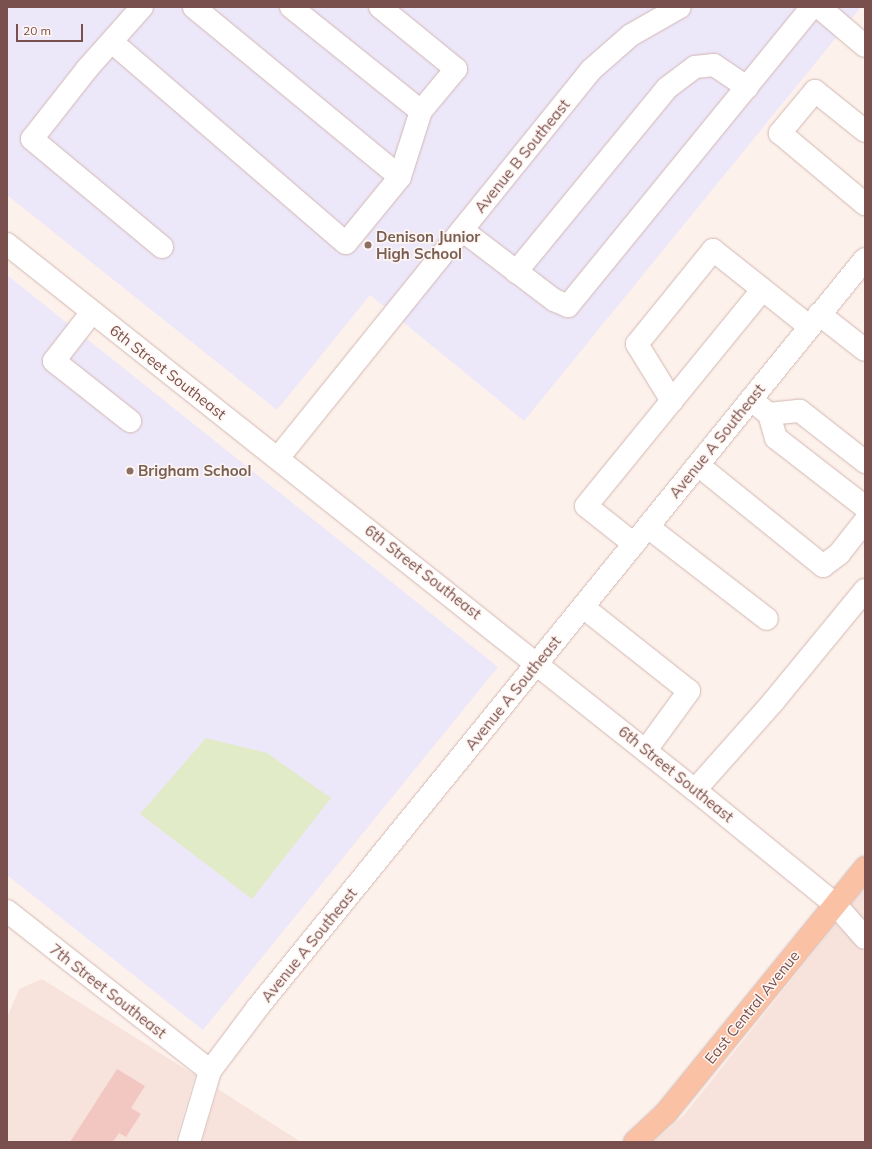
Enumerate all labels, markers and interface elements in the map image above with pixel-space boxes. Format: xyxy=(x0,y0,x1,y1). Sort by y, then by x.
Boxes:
scale bar xyxy=(18,16,85,42)
text: 20 m xyxy=(23,23,51,38)
street label: Avenue B Southeast xyxy=(471,96,573,216)
place label: Denison Junior High School xyxy=(376,227,480,262)
marker: Denison Junior High School xyxy=(363,240,373,250)
street label: 6th Street Southeast xyxy=(106,321,230,423)
street label: Avenue A Southeast xyxy=(665,380,769,502)
place label: Brigham School xyxy=(138,462,251,480)
marker: Brigham School xyxy=(125,466,135,476)
street label: 6th Street Southeast xyxy=(361,521,485,623)
street label: Avenue A Southeast xyxy=(461,632,565,754)
street label: 6th Street Southeast xyxy=(615,722,737,826)
street label: Avenue A Southeast xyxy=(257,884,361,1006)
street label: 7th Street Southeast xyxy=(46,940,170,1042)
street label: East Central Avenue xyxy=(701,947,803,1067)

